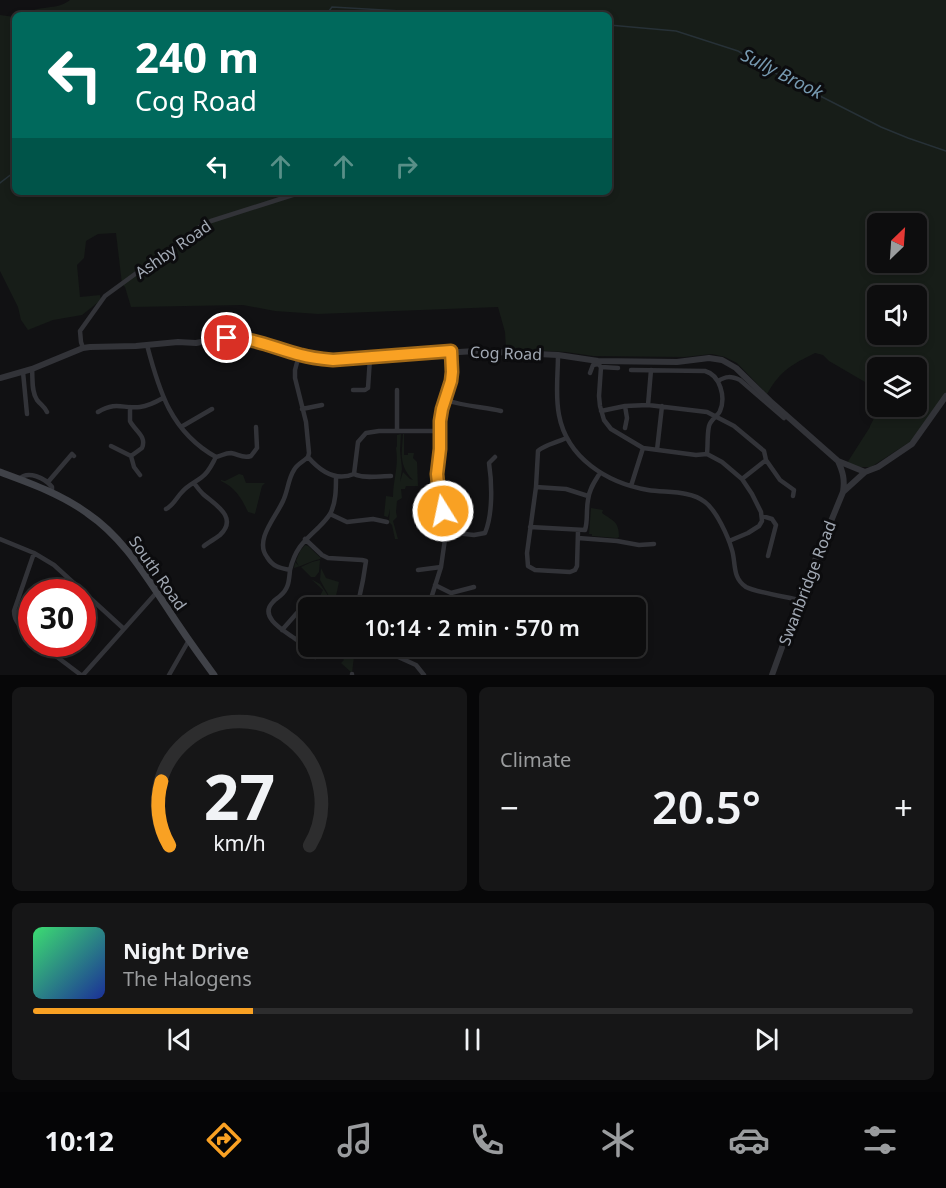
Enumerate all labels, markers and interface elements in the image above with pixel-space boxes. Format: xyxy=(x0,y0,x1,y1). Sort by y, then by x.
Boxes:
text: 240 m xyxy=(135,28,259,85)
icon: left xyxy=(36,36,114,114)
water label: Sully Brook xyxy=(738,42,828,104)
text: Cog Road xyxy=(135,82,257,119)
icon: left xyxy=(201,150,234,183)
icon: ahead xyxy=(264,150,297,183)
icon: ahead xyxy=(327,150,360,183)
icon: right xyxy=(390,150,423,183)
north arrow xyxy=(867,213,927,273)
map controls xyxy=(867,213,927,417)
street label: Ashby Road xyxy=(131,215,215,283)
button: sound xyxy=(867,285,927,345)
pin xyxy=(201,312,252,363)
icon: arrive xyxy=(210,321,243,354)
street label: Cog Road xyxy=(470,341,542,365)
button: layers xyxy=(867,357,927,417)
position arrow xyxy=(411,479,475,543)
street label: Swanbridge Road xyxy=(773,517,841,649)
street label: South Road xyxy=(124,531,192,615)
speed limit sign: 30 xyxy=(18,579,96,657)
text: 10:14 · 2 min · 570 m xyxy=(364,612,580,642)
text: Climate xyxy=(500,746,571,773)
text: 27 xyxy=(204,753,275,838)
text: 20.5° xyxy=(652,776,761,837)
text: − xyxy=(500,785,519,830)
text: + xyxy=(894,785,913,830)
text: km/h xyxy=(213,828,266,857)
text: Night Drive xyxy=(123,935,249,965)
text: The Halogens xyxy=(123,965,252,992)
icon: previous xyxy=(163,1023,196,1056)
icon: pause xyxy=(456,1023,489,1056)
icon: next xyxy=(750,1023,783,1056)
icon: directions xyxy=(203,1119,245,1161)
icon: music xyxy=(334,1119,376,1161)
icon: phone xyxy=(466,1119,508,1161)
icon: climate xyxy=(597,1119,639,1161)
icon: car xyxy=(728,1119,770,1161)
icon: filters xyxy=(859,1119,901,1161)
text: 10:12 xyxy=(45,1122,114,1159)

